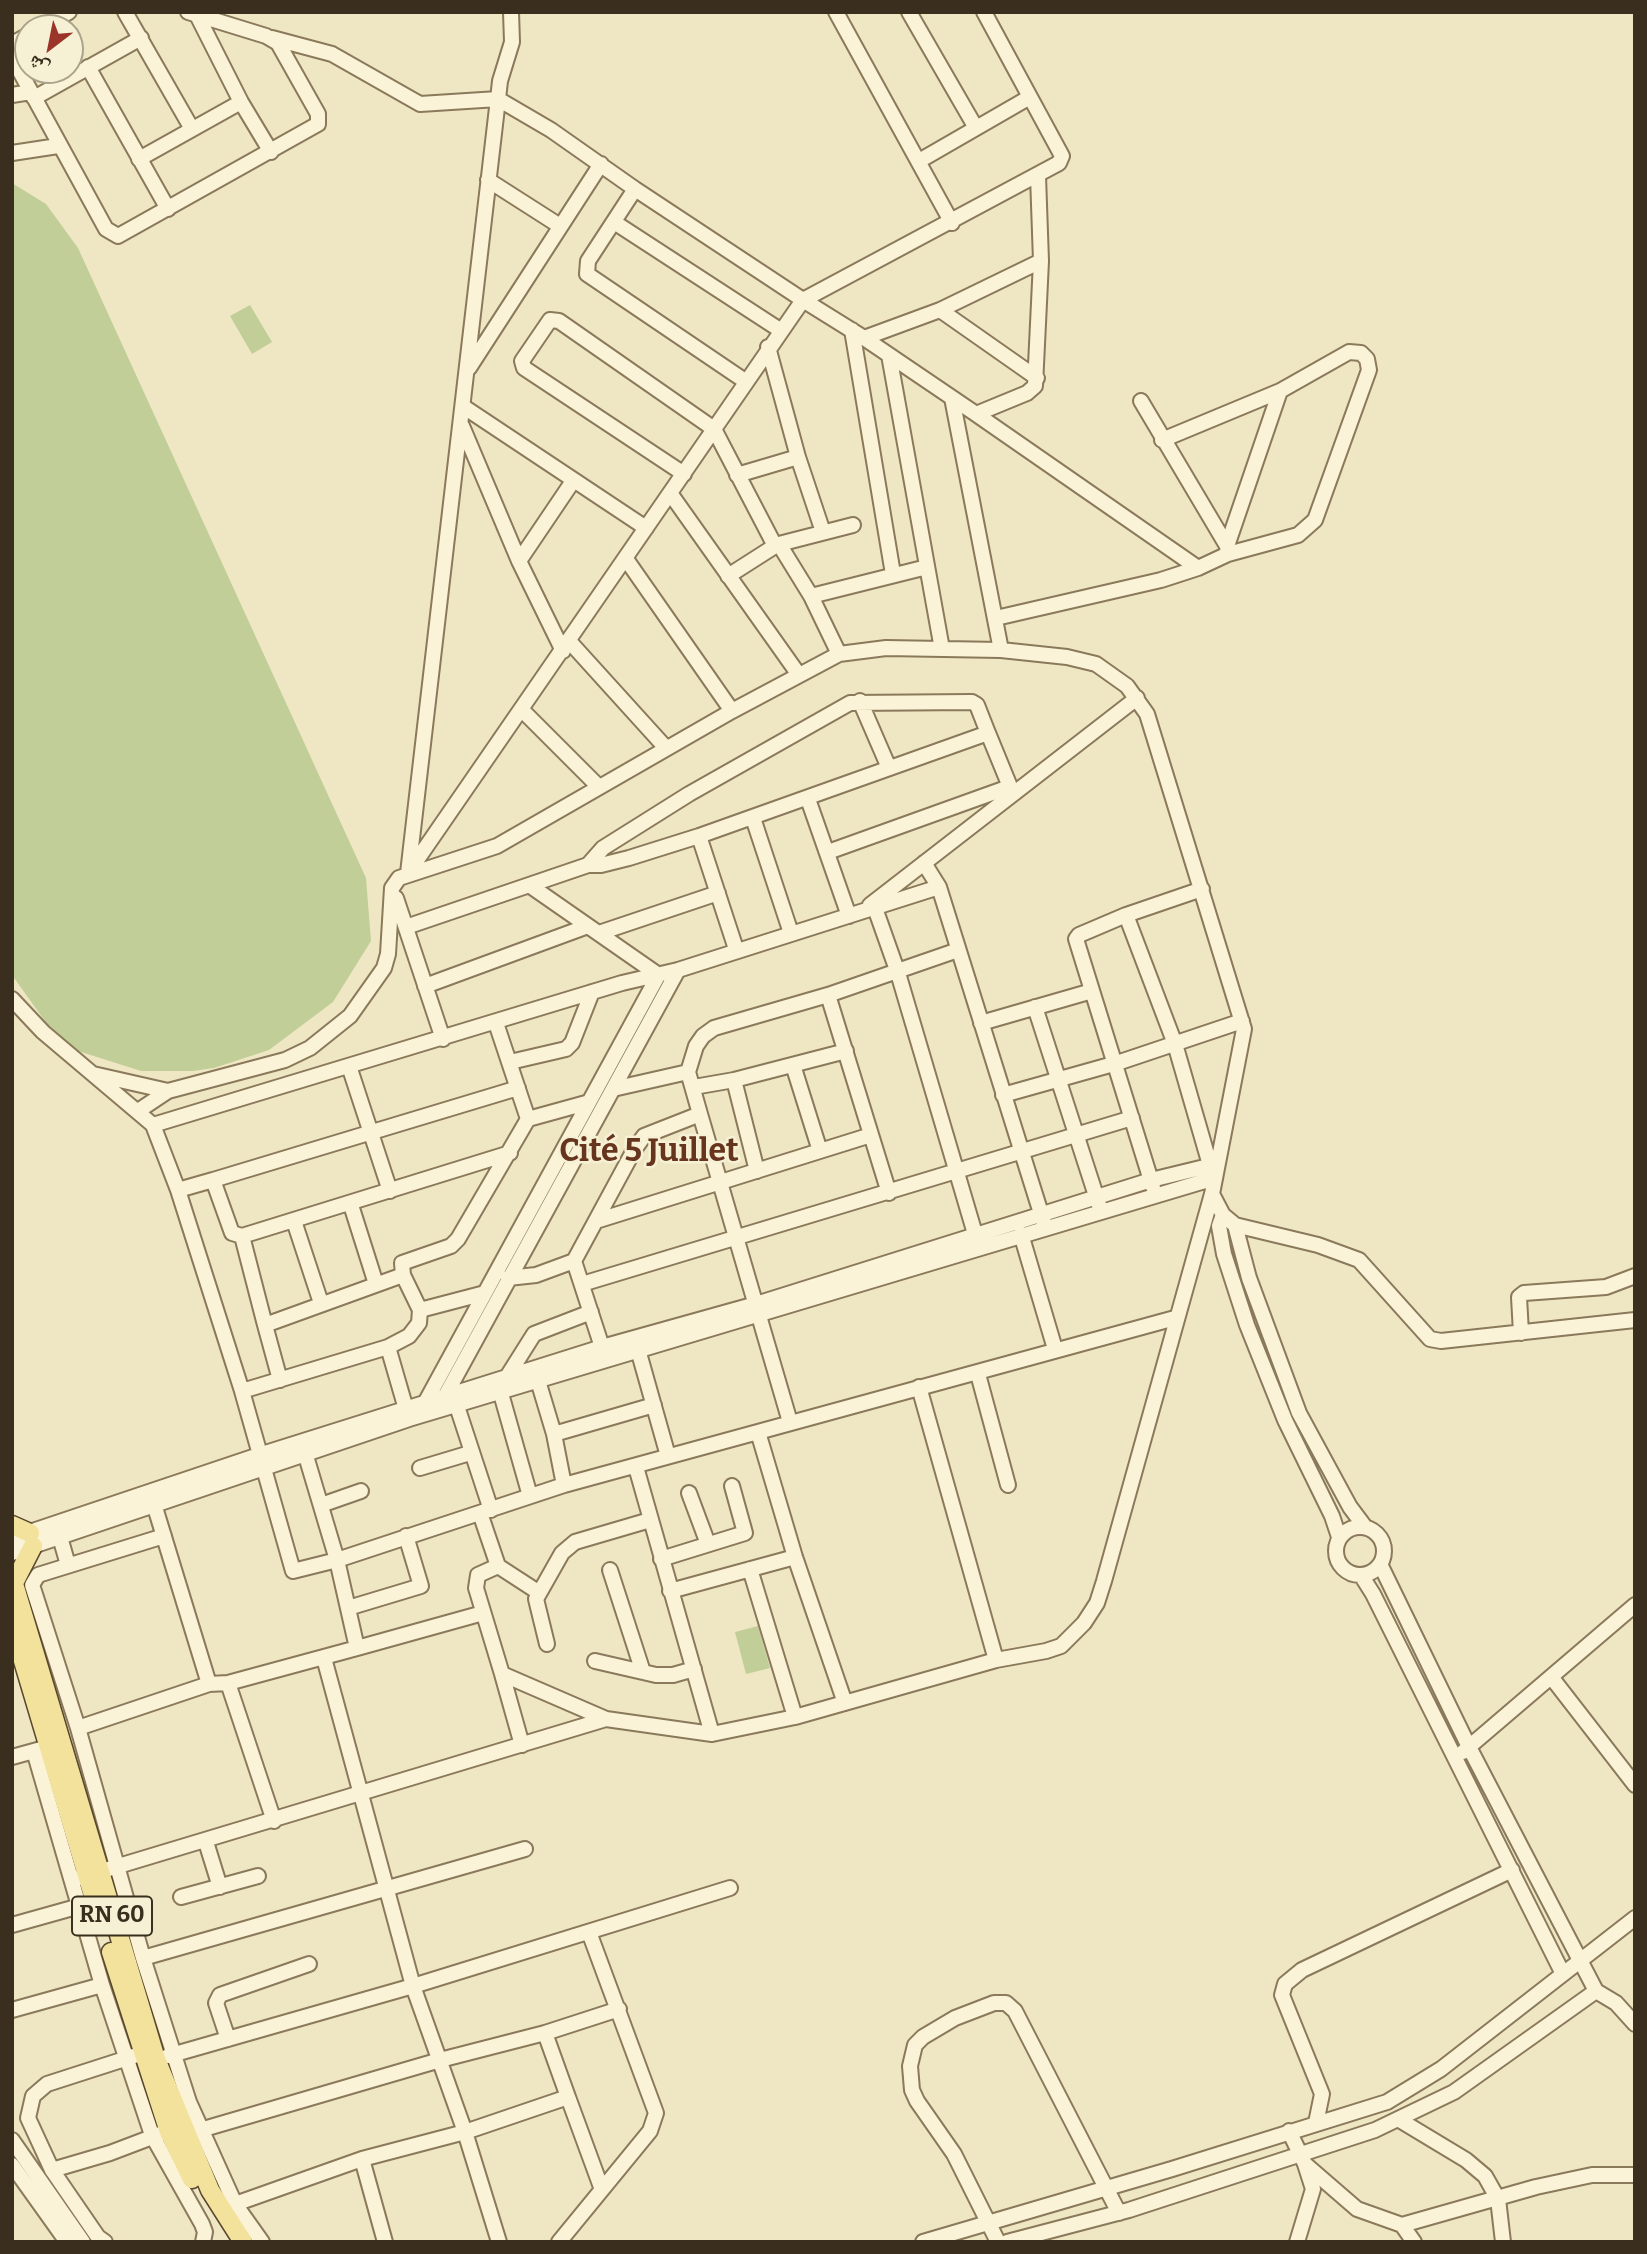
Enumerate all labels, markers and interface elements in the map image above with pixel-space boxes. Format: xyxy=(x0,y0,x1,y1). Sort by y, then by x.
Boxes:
north arrow xyxy=(14,14,84,84)
text: ش xyxy=(24,50,53,81)
district label: Cité 5 Juillet xyxy=(559,1133,739,1171)
road number: RN 60 xyxy=(72,1896,152,1936)

